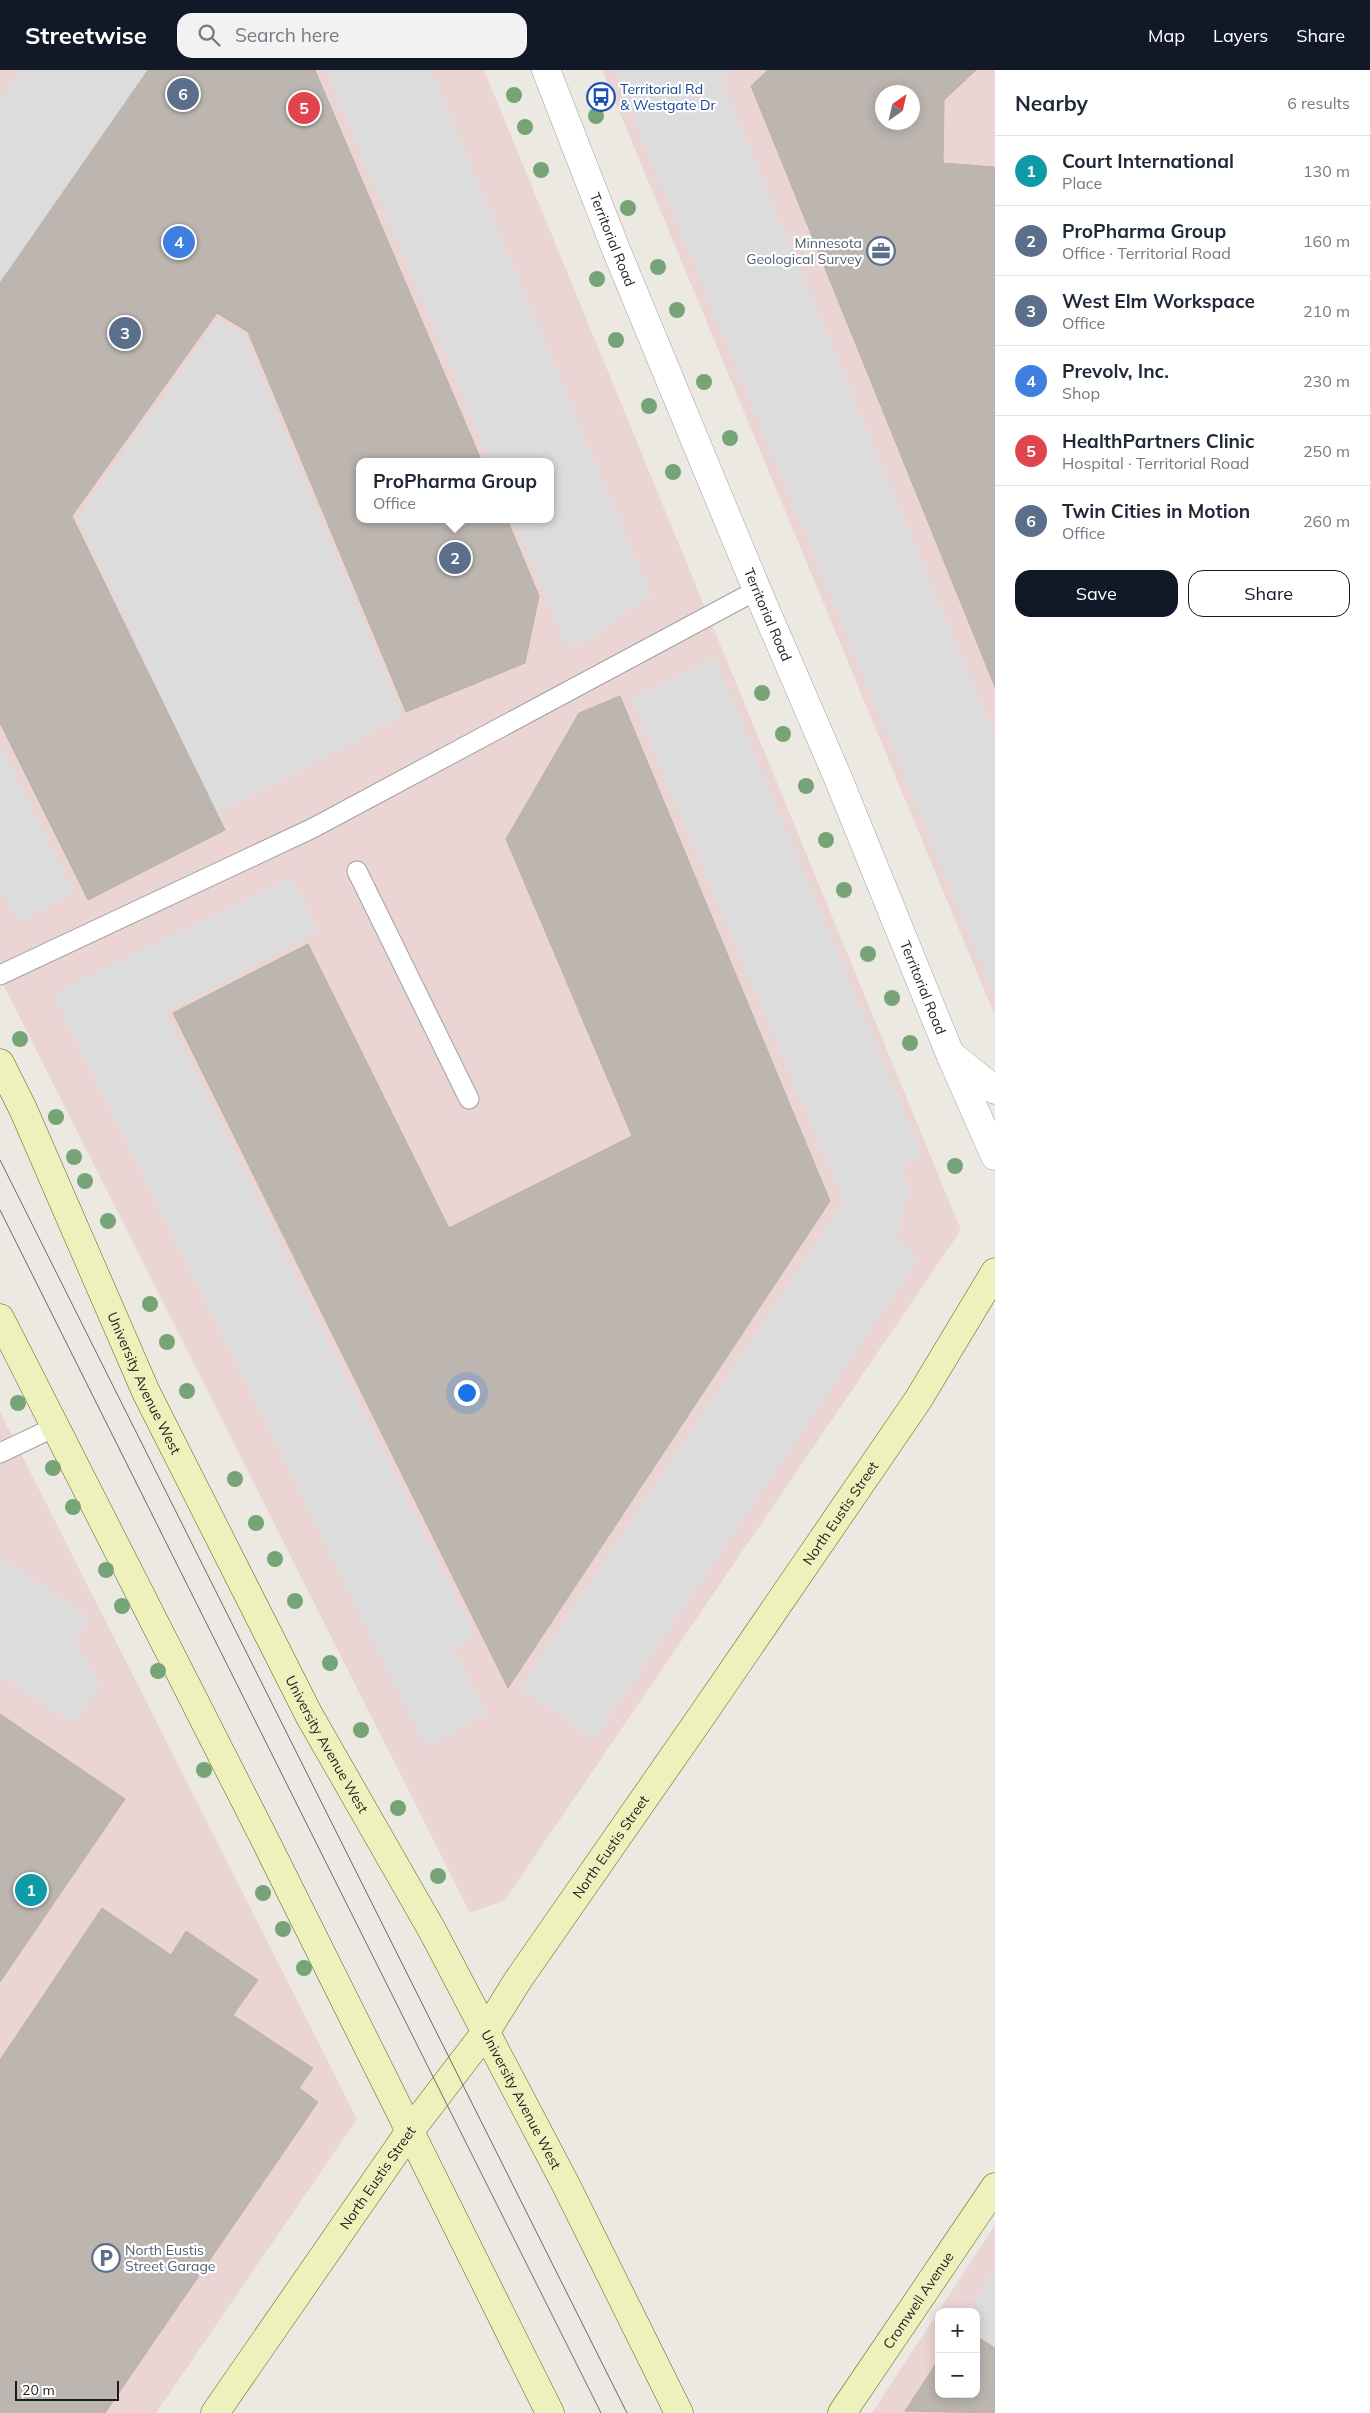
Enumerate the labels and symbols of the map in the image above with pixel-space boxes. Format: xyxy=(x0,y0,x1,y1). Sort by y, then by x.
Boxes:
pin: 6 xyxy=(167,75,199,113)
place label: Territorial Rd & Westgate Dr xyxy=(620,80,717,114)
bus stop icon: Territorial Rd & Westgate Dr xyxy=(586,82,616,112)
north arrow xyxy=(875,85,920,130)
pin: 5 xyxy=(288,89,320,127)
street label: Territorial Road xyxy=(586,190,639,289)
pin: 4 xyxy=(163,223,195,261)
place label: Minnesota Geological Survey xyxy=(746,234,863,268)
office icon: Minnesota Geological Survey xyxy=(866,236,896,266)
pin: 3 xyxy=(109,314,141,352)
pin: 2 xyxy=(439,539,471,577)
street label: Territorial Road xyxy=(740,565,796,664)
street label: Territorial Road xyxy=(896,938,950,1037)
street label: University Avenue West xyxy=(103,1309,185,1457)
your location xyxy=(454,1380,480,1406)
street label: North Eustis Street xyxy=(799,1458,882,1568)
street label: University Avenue West xyxy=(282,1672,372,1816)
street label: North Eustis Street xyxy=(569,1792,653,1902)
pin: 1 xyxy=(15,1871,47,1909)
street label: University Avenue West xyxy=(477,2027,565,2172)
street label: North Eustis Street xyxy=(336,2122,420,2233)
place label: North Eustis Street Garage xyxy=(125,2241,215,2275)
parking icon: North Eustis Street Garage xyxy=(91,2243,121,2273)
street label: Cromwell Avenue xyxy=(879,2248,958,2352)
scale bar xyxy=(15,2378,119,2401)

